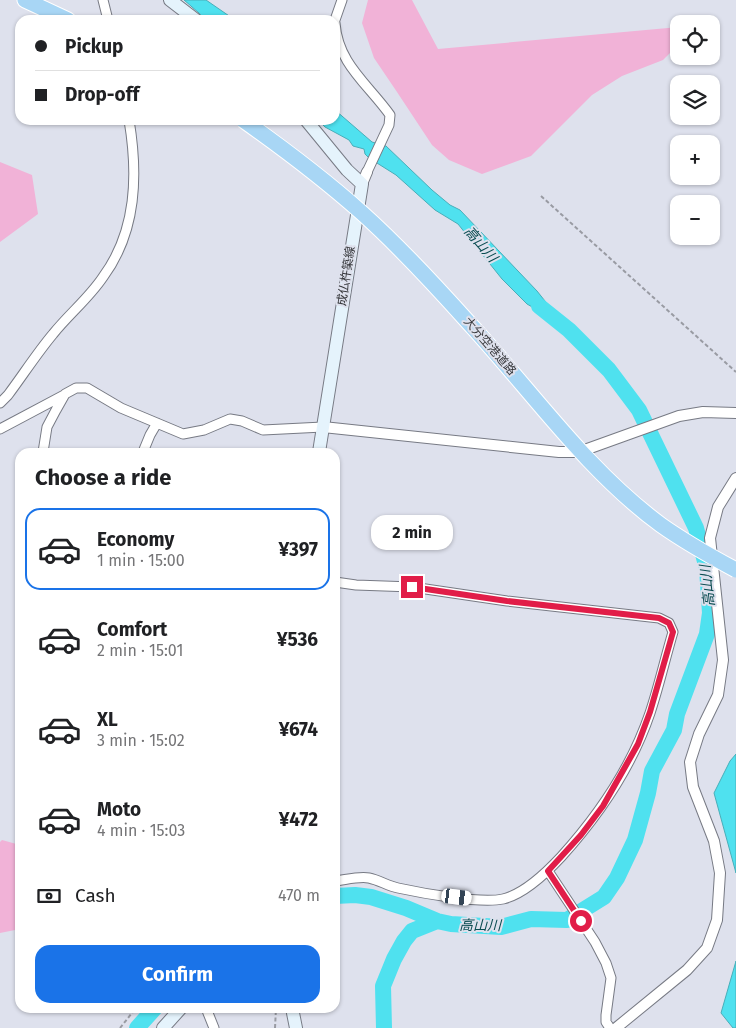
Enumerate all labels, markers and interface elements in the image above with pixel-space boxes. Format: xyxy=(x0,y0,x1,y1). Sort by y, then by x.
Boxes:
map controls xyxy=(670,15,720,245)
button: locate xyxy=(670,15,720,65)
text: Pickup xyxy=(65,35,123,58)
button: layers xyxy=(670,75,720,125)
text: Drop-off xyxy=(65,83,139,106)
button: + xyxy=(670,135,720,185)
button: − xyxy=(670,195,720,245)
water label: 高山川 xyxy=(460,223,502,267)
street label: 成仏杵築線 xyxy=(334,245,358,307)
street label: 大分空港道路 xyxy=(461,314,519,378)
text: Choose a ride xyxy=(35,464,171,491)
callout: 2 min xyxy=(371,514,453,550)
text: 2 min xyxy=(392,523,432,542)
icon: car xyxy=(37,527,82,572)
text: Economy xyxy=(97,528,174,551)
text: ¥397 xyxy=(279,538,318,561)
text: 1 min · 15:00 xyxy=(97,551,185,570)
water label: 高山川 xyxy=(697,562,718,608)
route end xyxy=(401,576,423,598)
icon: car xyxy=(37,617,82,662)
text: Comfort xyxy=(97,618,167,641)
text: ¥536 xyxy=(277,628,318,651)
text: 2 min · 15:01 xyxy=(97,641,183,660)
icon: car xyxy=(37,707,82,752)
text: XL xyxy=(97,708,118,731)
text: ¥674 xyxy=(279,718,318,741)
text: 3 min · 15:02 xyxy=(97,731,185,750)
icon: car xyxy=(37,797,82,842)
text: Moto xyxy=(97,798,141,821)
text: ¥472 xyxy=(279,808,318,831)
text: 4 min · 15:03 xyxy=(97,821,185,840)
icon: cash xyxy=(35,882,63,910)
text: Cash xyxy=(75,884,116,907)
text: 470 m xyxy=(278,886,320,905)
car xyxy=(441,888,472,906)
route start xyxy=(570,910,592,932)
water label: 高山川 xyxy=(459,917,503,934)
button: Confirm xyxy=(35,945,320,1003)

